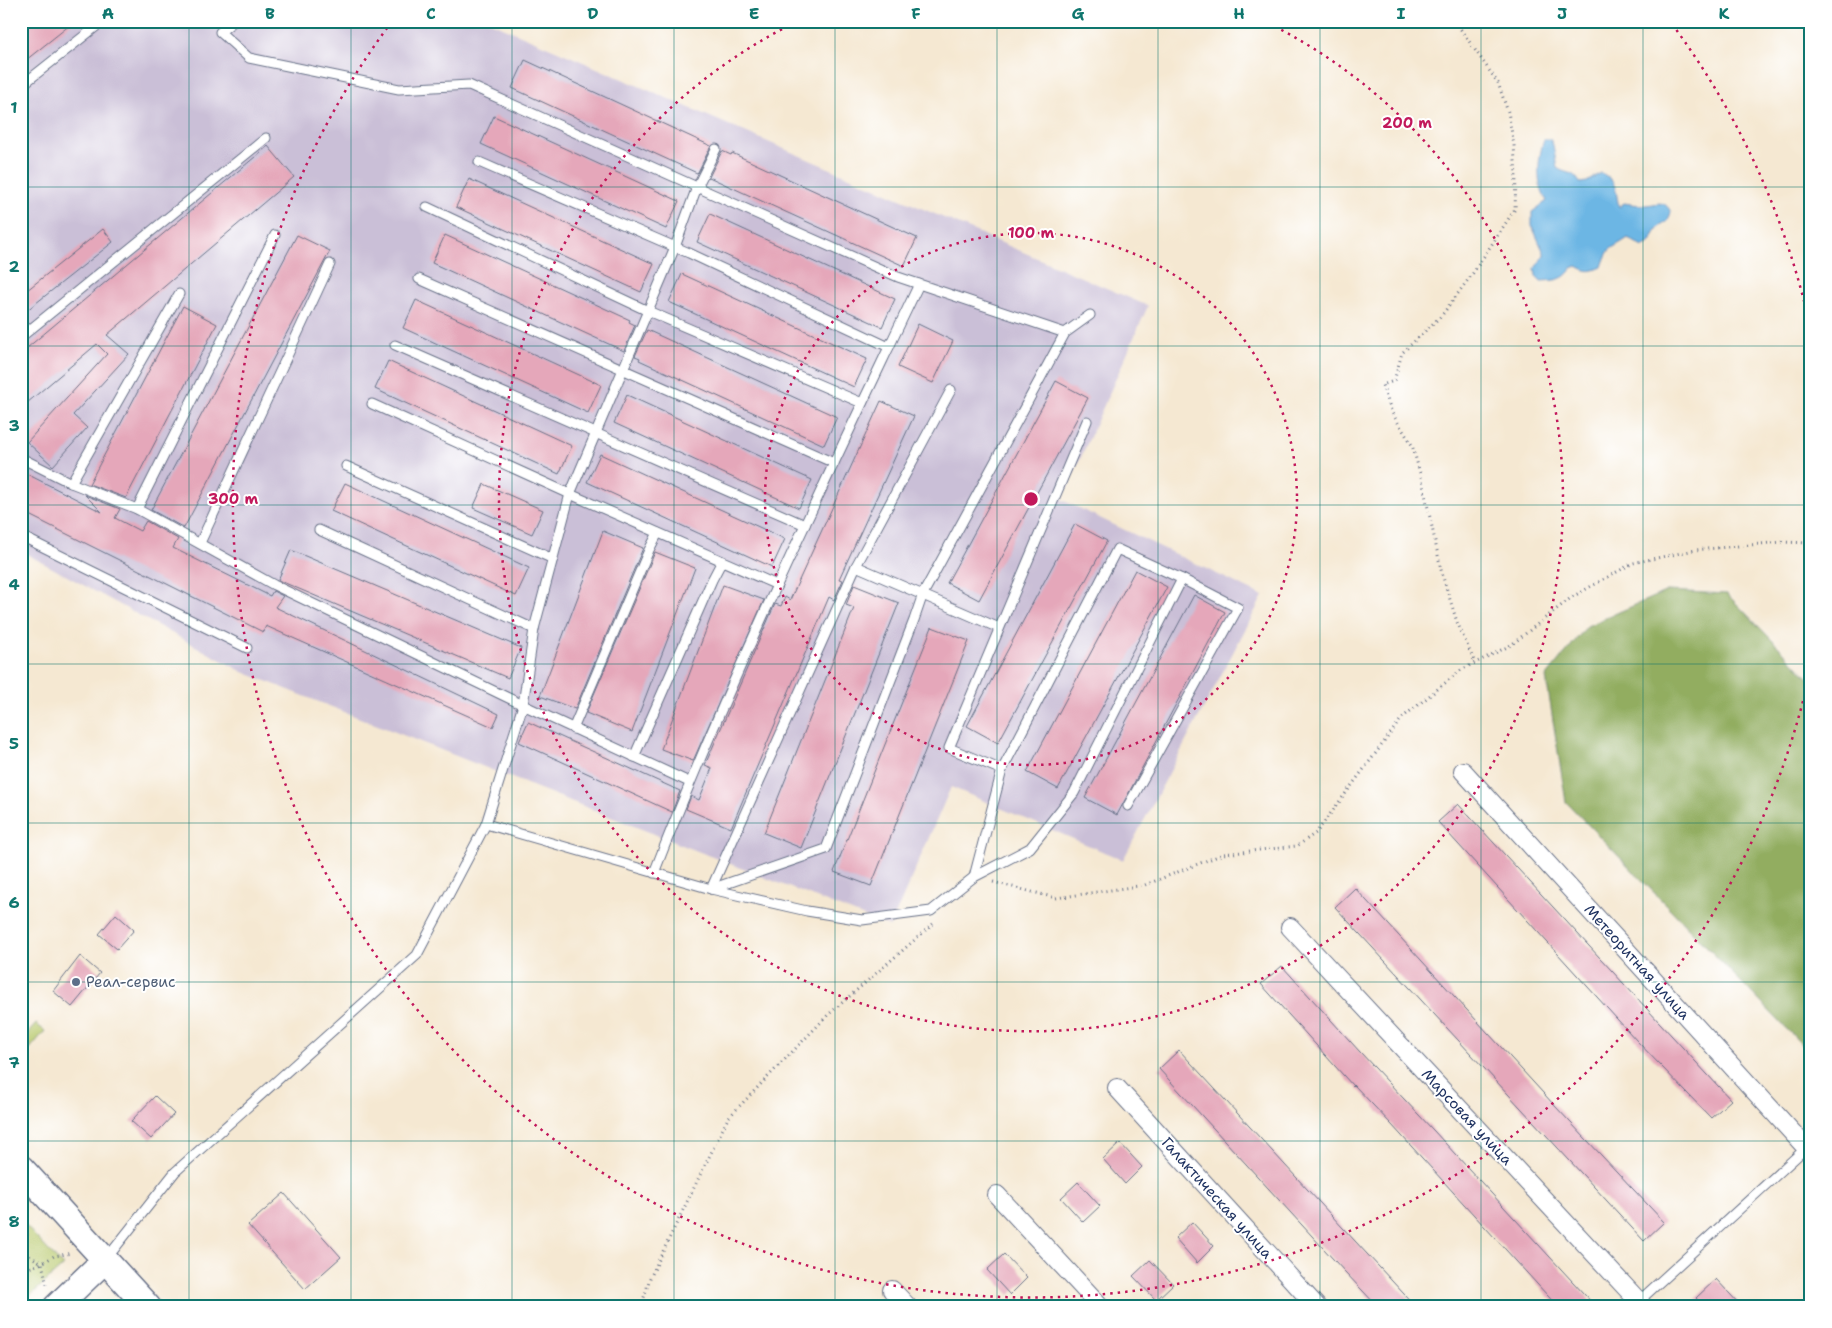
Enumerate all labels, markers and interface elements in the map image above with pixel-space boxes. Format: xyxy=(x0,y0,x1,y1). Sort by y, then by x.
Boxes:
text: A xyxy=(102,3,114,24)
text: B xyxy=(265,3,275,24)
text: C xyxy=(426,3,436,24)
text: D xyxy=(587,3,599,24)
text: E xyxy=(749,3,759,24)
text: F xyxy=(911,3,921,24)
text: G xyxy=(1072,3,1085,24)
text: H xyxy=(1233,3,1245,24)
text: I xyxy=(1397,3,1406,24)
text: J xyxy=(1557,3,1567,24)
text: K xyxy=(1719,3,1730,24)
text: 1 xyxy=(10,97,18,118)
text: 200 m xyxy=(1382,113,1432,133)
text: 100 m xyxy=(1008,223,1054,243)
text: 2 xyxy=(8,256,20,277)
text: 3 xyxy=(8,415,20,436)
text: 300 m xyxy=(208,489,258,509)
centre of rings xyxy=(1022,490,1040,508)
text: 4 xyxy=(8,574,20,595)
text: 5 xyxy=(9,733,19,754)
text: 6 xyxy=(8,892,20,913)
street label: Метеоритная улица xyxy=(1580,900,1695,1025)
place label: Реал-сервис xyxy=(86,972,176,992)
marker: Реал-сервис xyxy=(70,976,82,988)
text: 7 xyxy=(8,1052,20,1073)
street label: Марсовая улица xyxy=(1417,1065,1517,1170)
street label: Галактическая улица xyxy=(1157,1133,1277,1263)
text: 8 xyxy=(8,1211,20,1232)

